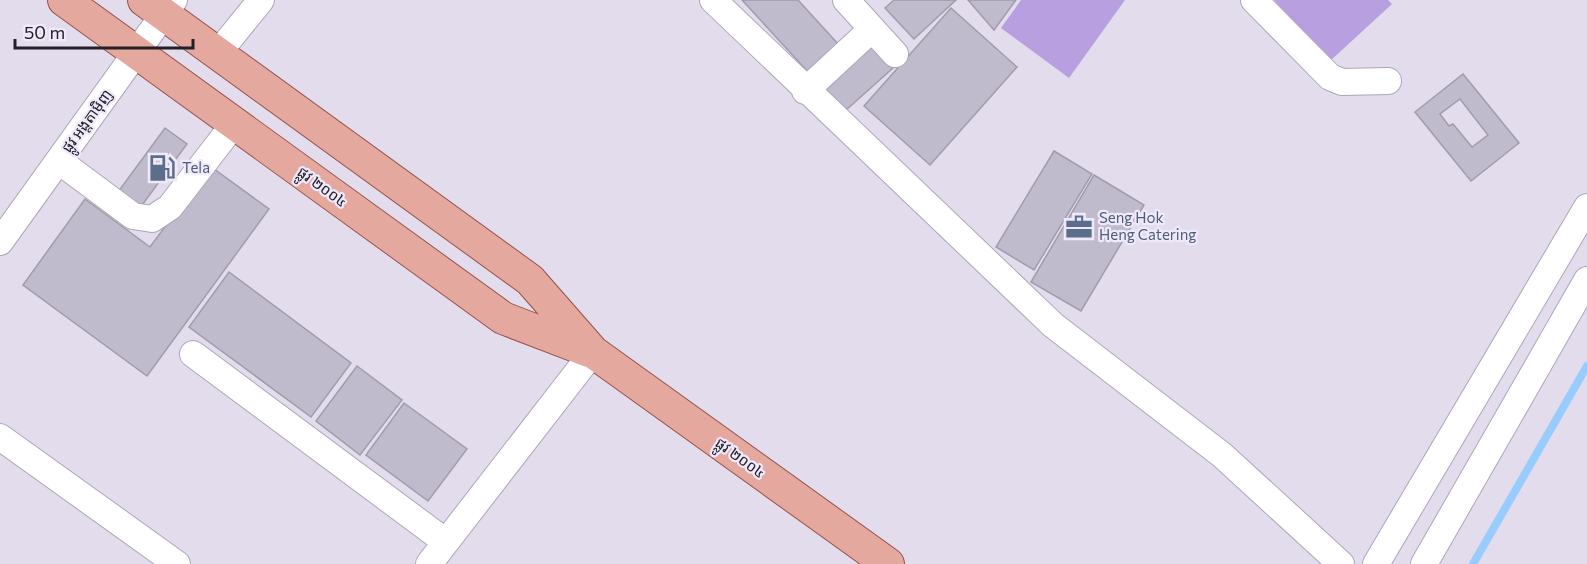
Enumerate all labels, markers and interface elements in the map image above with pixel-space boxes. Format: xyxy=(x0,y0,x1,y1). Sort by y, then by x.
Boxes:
scale bar xyxy=(15,12,194,50)
text: 50 m xyxy=(24,21,65,43)
street label: ផ្លូវ អង្តតាម៉ិញ xyxy=(57,85,120,159)
fuel station icon: Tela xyxy=(147,153,177,183)
place label: Tela xyxy=(182,158,210,176)
street label: ផ្លូវ ២០០៤ xyxy=(291,162,351,215)
place label: Seng Hok Heng Catering xyxy=(1099,208,1196,243)
office icon: Seng Hok Heng Catering xyxy=(1064,212,1094,242)
street label: ផ្លូវ ២០០៤ xyxy=(709,433,769,486)

